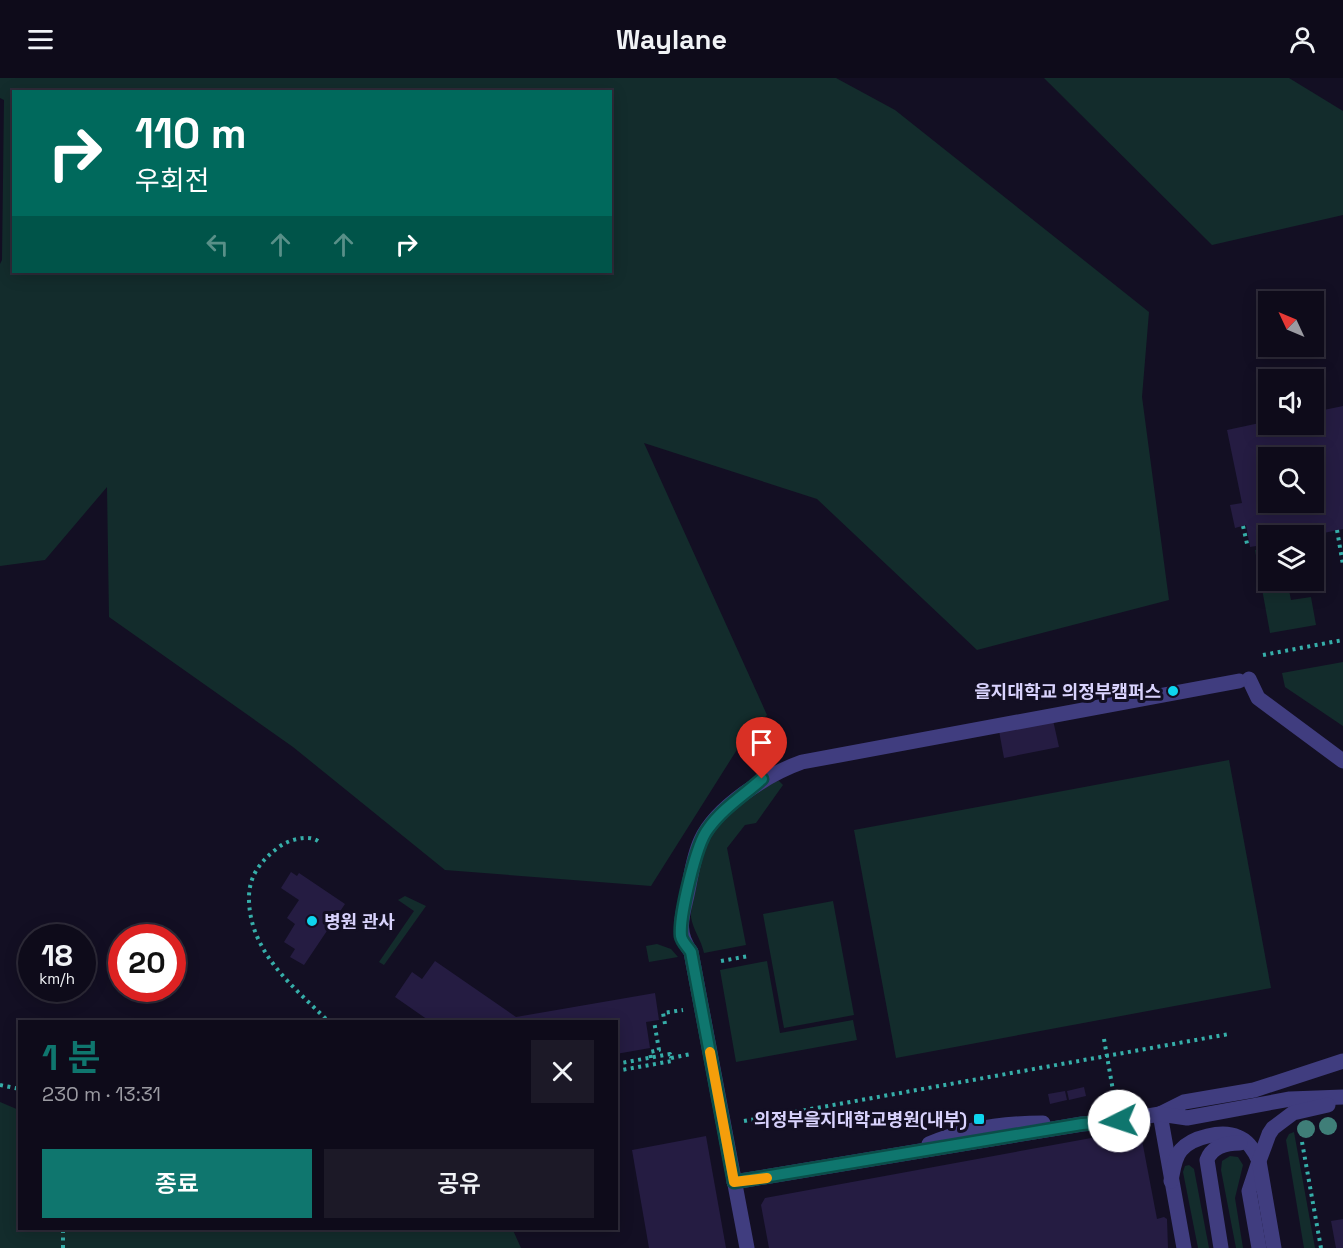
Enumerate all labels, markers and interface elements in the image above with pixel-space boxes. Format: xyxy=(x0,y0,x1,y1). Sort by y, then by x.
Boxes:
text: Waylane xyxy=(616,22,727,57)
icon: menu xyxy=(24,23,57,56)
icon: person xyxy=(1286,23,1319,56)
text: 110 m xyxy=(135,107,247,160)
icon: right xyxy=(36,114,114,192)
text: 우회전 xyxy=(135,163,210,198)
icon: left xyxy=(201,228,234,261)
icon: ahead xyxy=(264,228,297,261)
icon: ahead xyxy=(327,228,360,261)
icon: right xyxy=(390,228,423,261)
north arrow xyxy=(1258,291,1324,357)
map controls xyxy=(1258,291,1324,591)
button: sound xyxy=(1258,369,1324,435)
button: search xyxy=(1258,447,1324,513)
button: layers xyxy=(1258,525,1324,591)
place label: 을지대학교 의정부캠퍼스 xyxy=(974,680,1161,703)
marker: 을지대학교 의정부캠퍼스 xyxy=(1166,684,1180,698)
pin xyxy=(736,717,787,779)
icon: arrive xyxy=(745,726,778,759)
place label: 병원 관사 xyxy=(324,910,395,933)
marker: 병원 관사 xyxy=(305,914,319,928)
speed limit sign: 20 xyxy=(108,924,186,1002)
text: 18 xyxy=(41,936,73,975)
text: km/h xyxy=(39,969,75,988)
text: 1 분 xyxy=(42,1035,101,1081)
button: close xyxy=(531,1040,594,1103)
text: 230 m · 13:31 xyxy=(42,1081,161,1107)
position arrow xyxy=(1087,1089,1151,1153)
place label: 의정부을지대학교병원(내부) xyxy=(754,1108,967,1131)
marker: 의정부을지대학교병원(내부) xyxy=(972,1112,986,1126)
button: 종료 xyxy=(42,1149,312,1218)
button: 공유 xyxy=(324,1149,594,1218)

